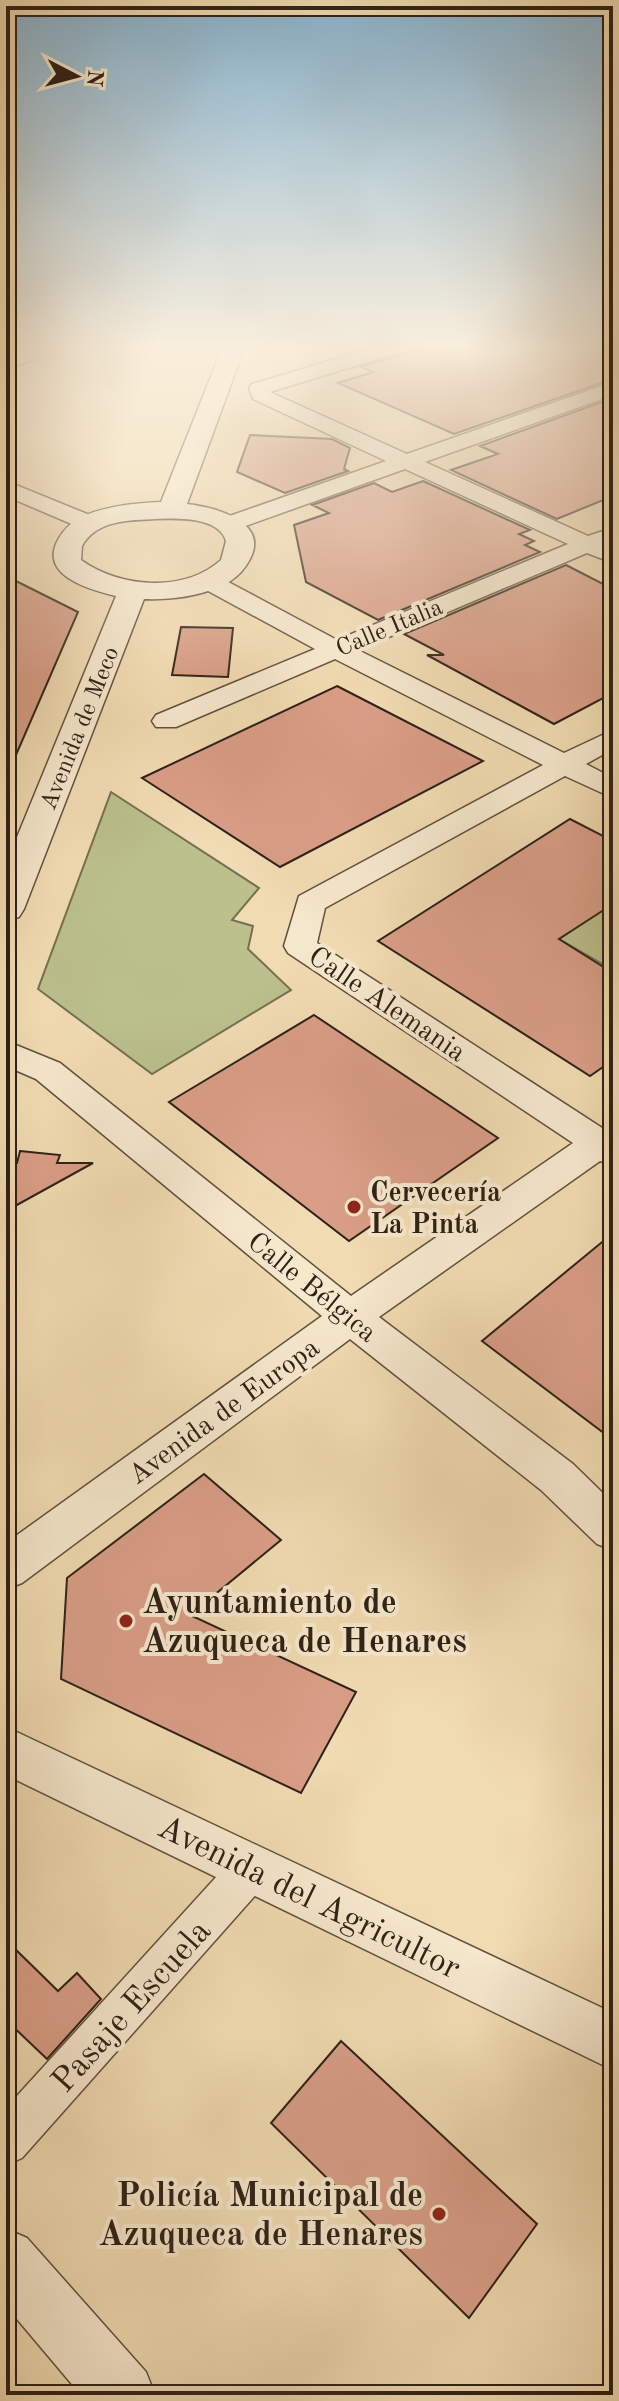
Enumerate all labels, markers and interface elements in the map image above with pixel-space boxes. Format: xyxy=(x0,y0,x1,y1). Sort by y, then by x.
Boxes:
north arrow xyxy=(36,36,116,116)
text: N xyxy=(82,68,106,88)
street label: Calle Italia xyxy=(333,596,447,662)
street label: Avenida de Meco xyxy=(37,644,125,814)
street label: Calle Alemania xyxy=(303,943,470,1068)
place label: Cervecería La Pinta xyxy=(370,1180,501,1240)
marker: Cervecería La Pinta xyxy=(345,1198,363,1216)
street label: Calle Bélgica xyxy=(241,1228,381,1349)
street label: Avenida de Europa xyxy=(124,1334,325,1491)
place label: Ayuntamiento de Azuqueca de Henares xyxy=(142,1587,467,1660)
marker: Ayuntamiento de Azuqueca de Henares xyxy=(117,1612,135,1630)
street label: Avenida del Agricultor xyxy=(152,1811,465,1987)
street label: Pasaje Escuela xyxy=(46,1914,218,2100)
place label: Policía Municipal de Azuqueca de Henares xyxy=(98,2180,423,2253)
marker: Policía Municipal de Azuqueca de Henares xyxy=(430,2205,448,2223)

